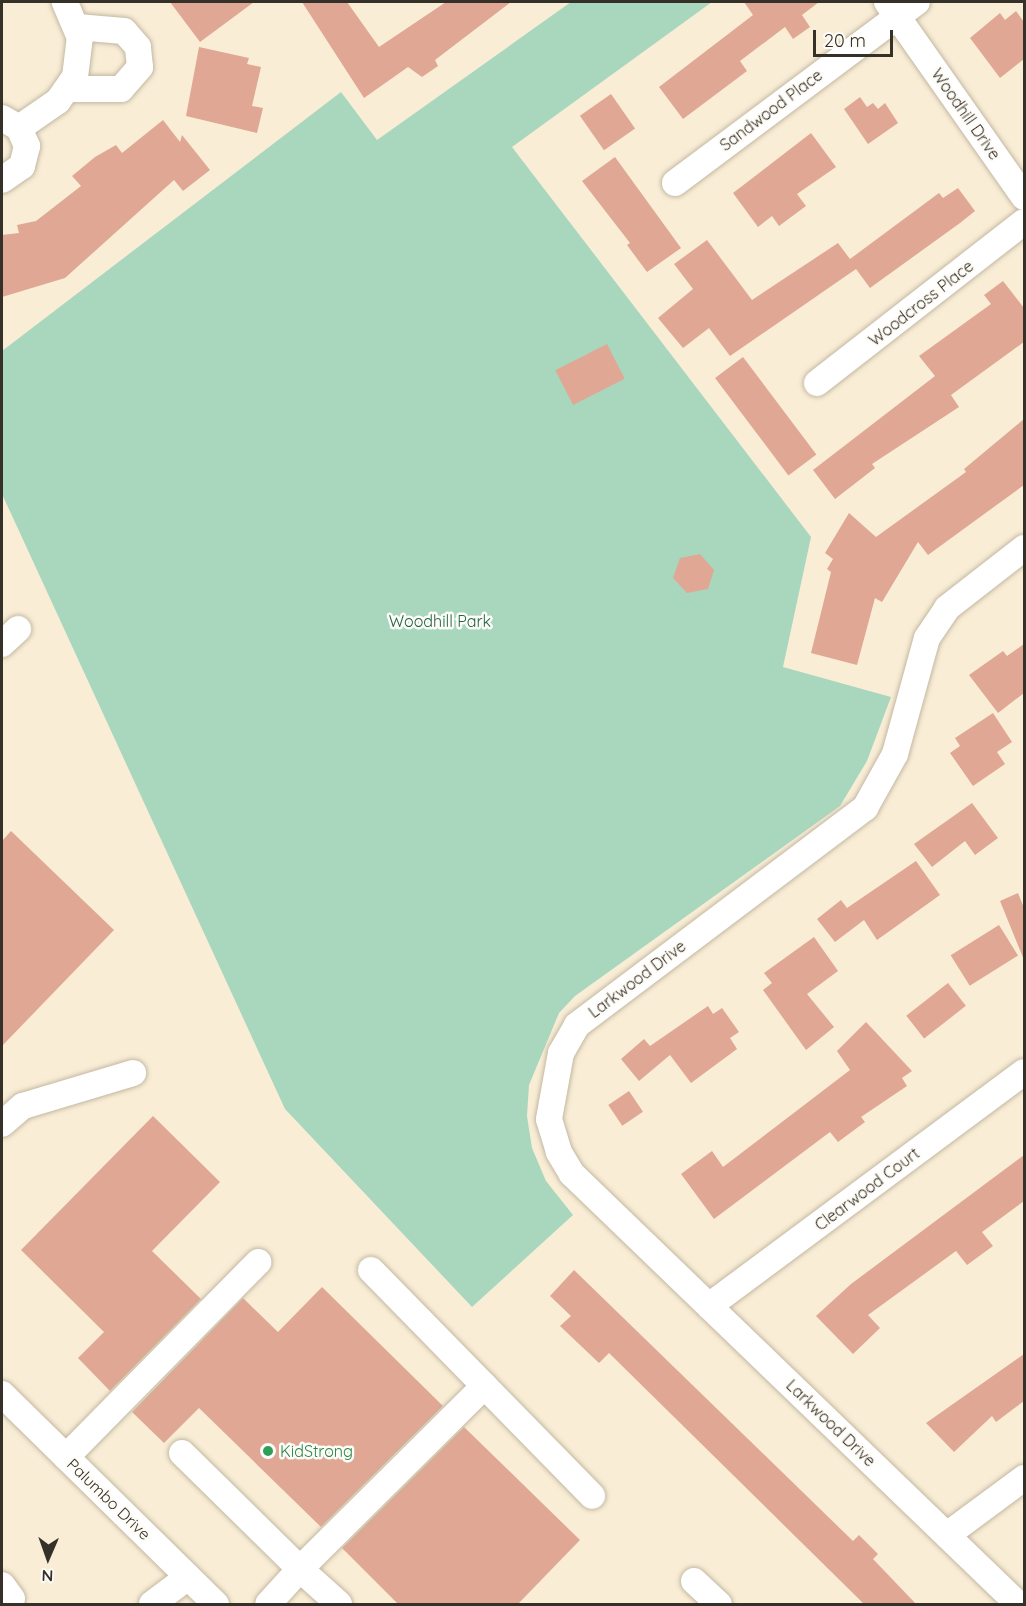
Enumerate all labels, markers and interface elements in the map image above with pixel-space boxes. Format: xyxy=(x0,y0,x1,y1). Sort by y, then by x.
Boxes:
scale bar xyxy=(816,18,896,56)
text: 20 m xyxy=(824,29,866,52)
street label: Sandwood Place xyxy=(716,65,826,155)
street label: Woodhill Drive xyxy=(927,65,1005,163)
street label: Woodcross Place xyxy=(865,256,977,350)
park label: Woodhill Park xyxy=(389,611,491,631)
street label: Larkwood Drive xyxy=(585,936,689,1022)
street label: Clearwood Court xyxy=(811,1143,923,1235)
street label: Larkwood Drive xyxy=(782,1376,880,1470)
place label: KidStrong xyxy=(280,1441,353,1461)
marker: KidStrong xyxy=(261,1444,275,1458)
street label: Palumbo Drive xyxy=(63,1454,155,1544)
north arrow xyxy=(18,1528,78,1588)
text: N xyxy=(41,1566,54,1586)

